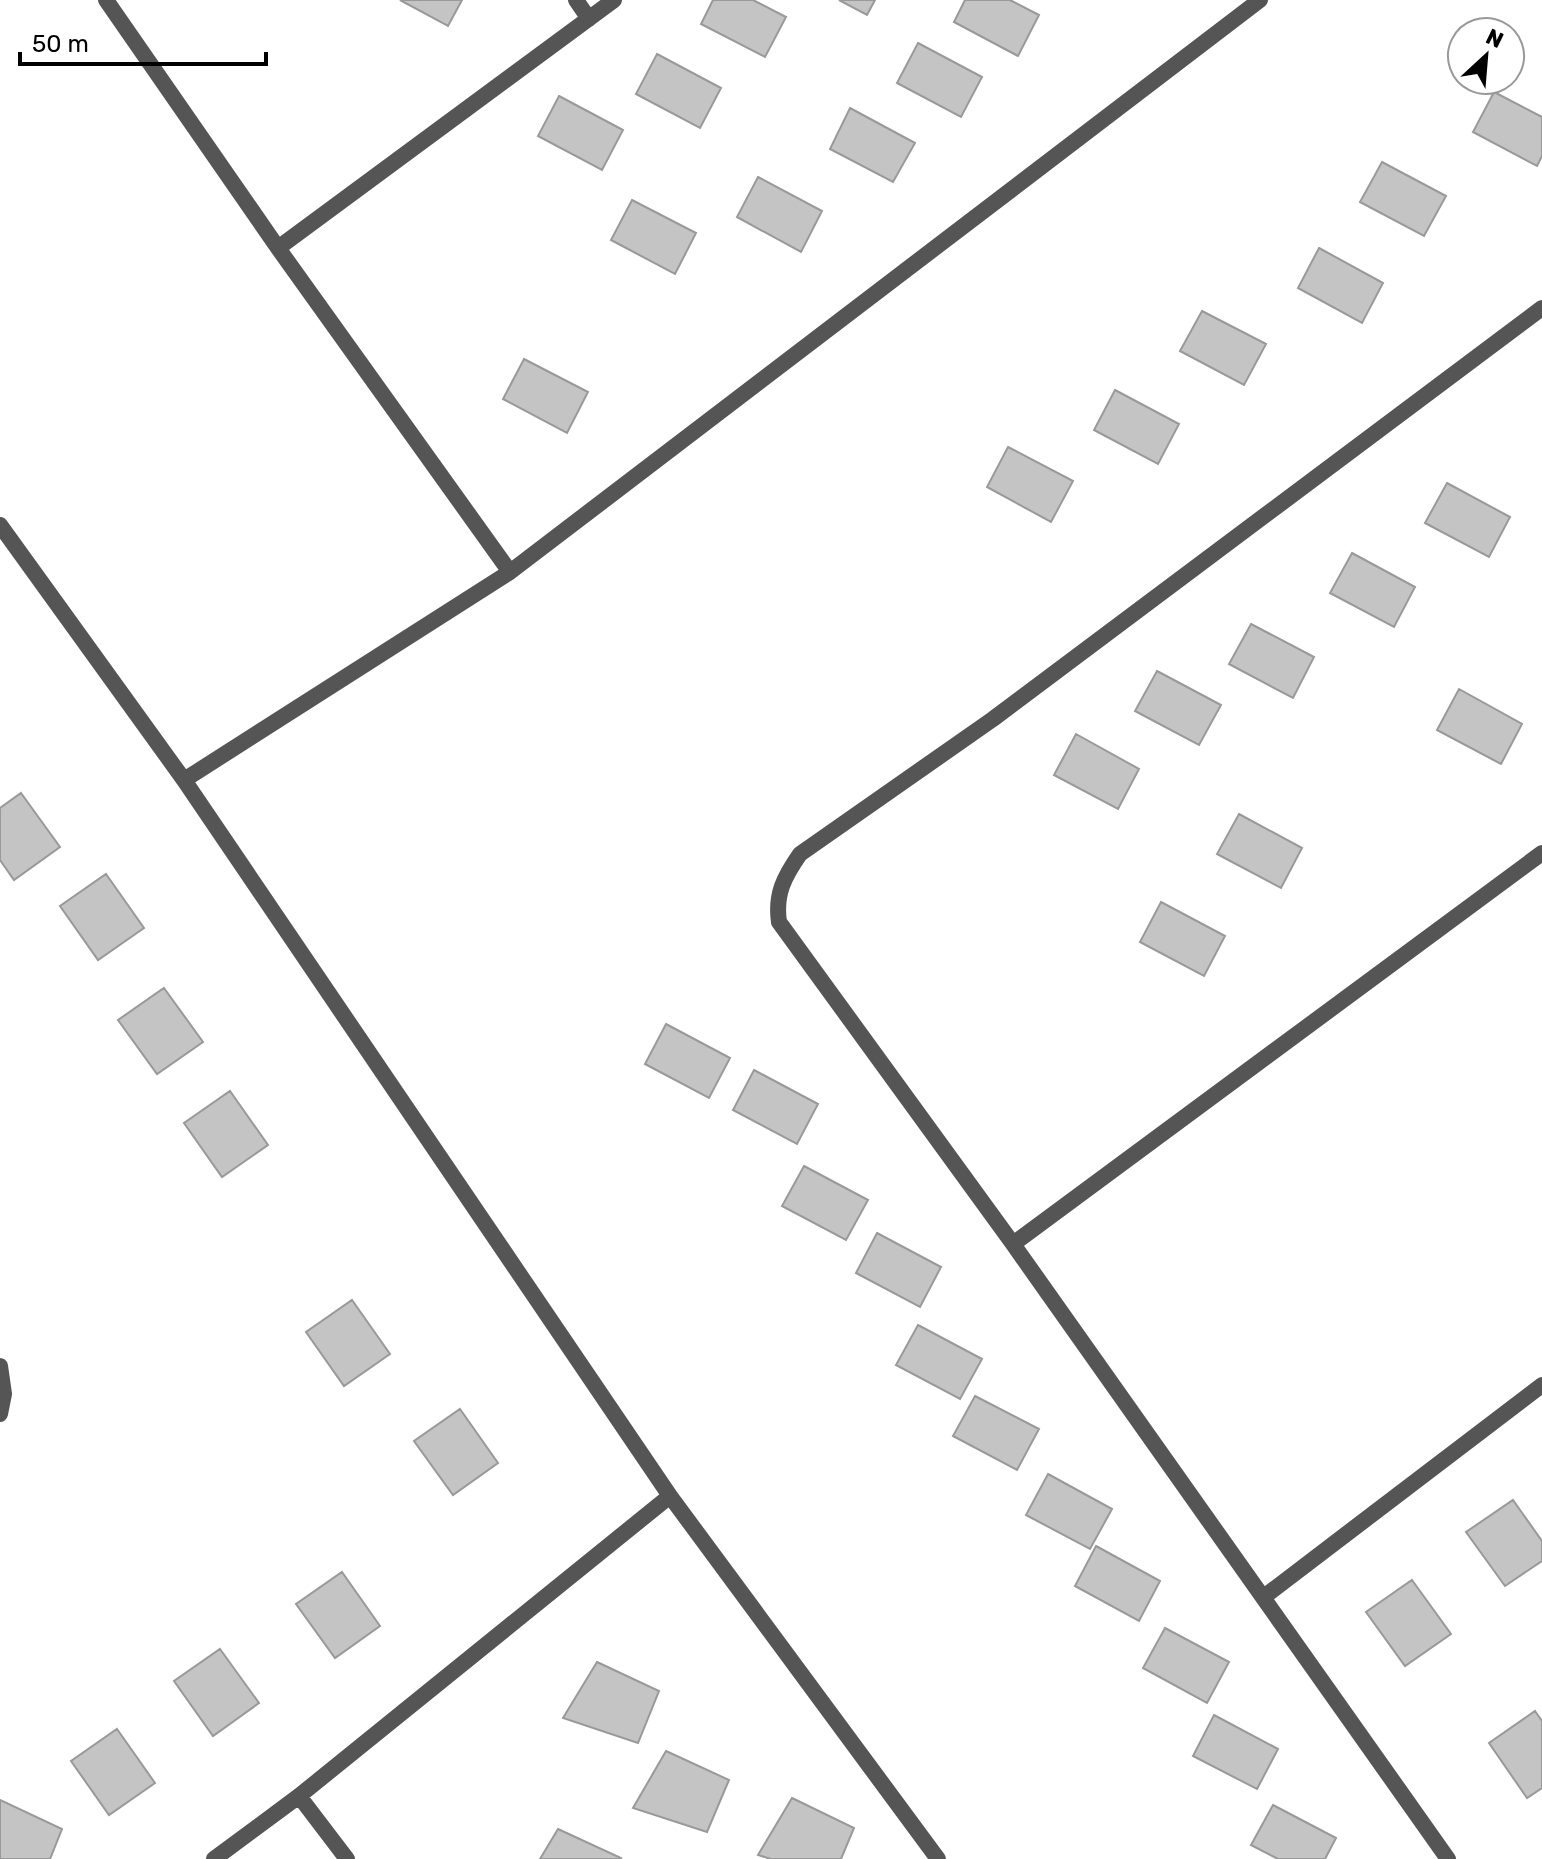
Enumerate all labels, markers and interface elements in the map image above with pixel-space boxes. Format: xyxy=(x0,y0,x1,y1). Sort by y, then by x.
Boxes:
scale bar xyxy=(20,16,266,66)
north arrow xyxy=(1446,16,1526,96)
text: N xyxy=(1482,23,1508,54)
text: 50 m xyxy=(32,30,89,58)

